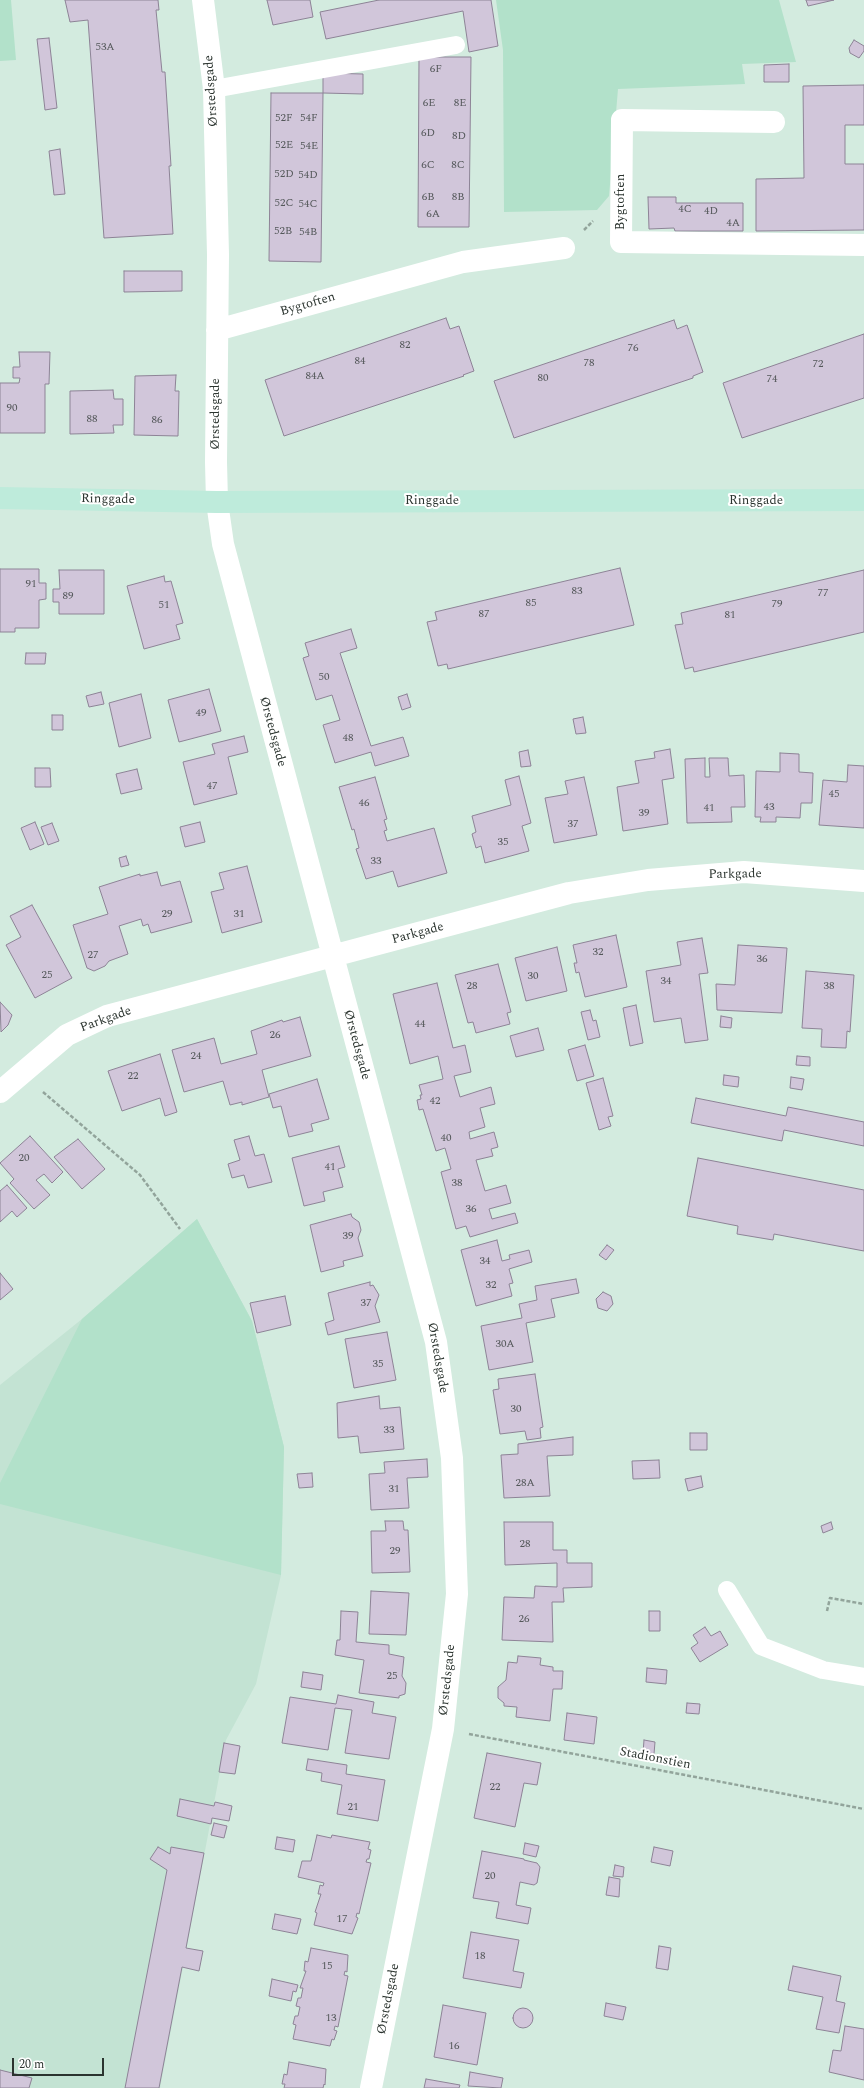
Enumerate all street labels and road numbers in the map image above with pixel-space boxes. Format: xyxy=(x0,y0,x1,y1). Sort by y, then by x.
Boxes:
street label: Ørstedsgade xyxy=(202,55,222,127)
street label: Bygtoften xyxy=(613,174,629,230)
street label: Bygtoften xyxy=(279,290,337,320)
street label: Ørstedsgade xyxy=(208,378,224,450)
street label: Ringgade xyxy=(81,492,135,508)
street label: Ringgade xyxy=(405,493,459,509)
street label: Ringgade xyxy=(729,493,783,509)
street label: Ørstedsgade xyxy=(255,695,289,769)
street label: Parkgade xyxy=(708,867,762,883)
street label: Parkgade xyxy=(390,920,446,948)
street label: Parkgade xyxy=(78,1004,134,1036)
street label: Ørstedsgade xyxy=(339,1008,373,1082)
street label: Ørstedsgade xyxy=(423,1321,451,1395)
street label: Ørstedsgade xyxy=(436,1644,460,1716)
street label: Stadionstien xyxy=(618,1744,692,1774)
street label: Ørstedsgade xyxy=(375,1962,403,2036)

